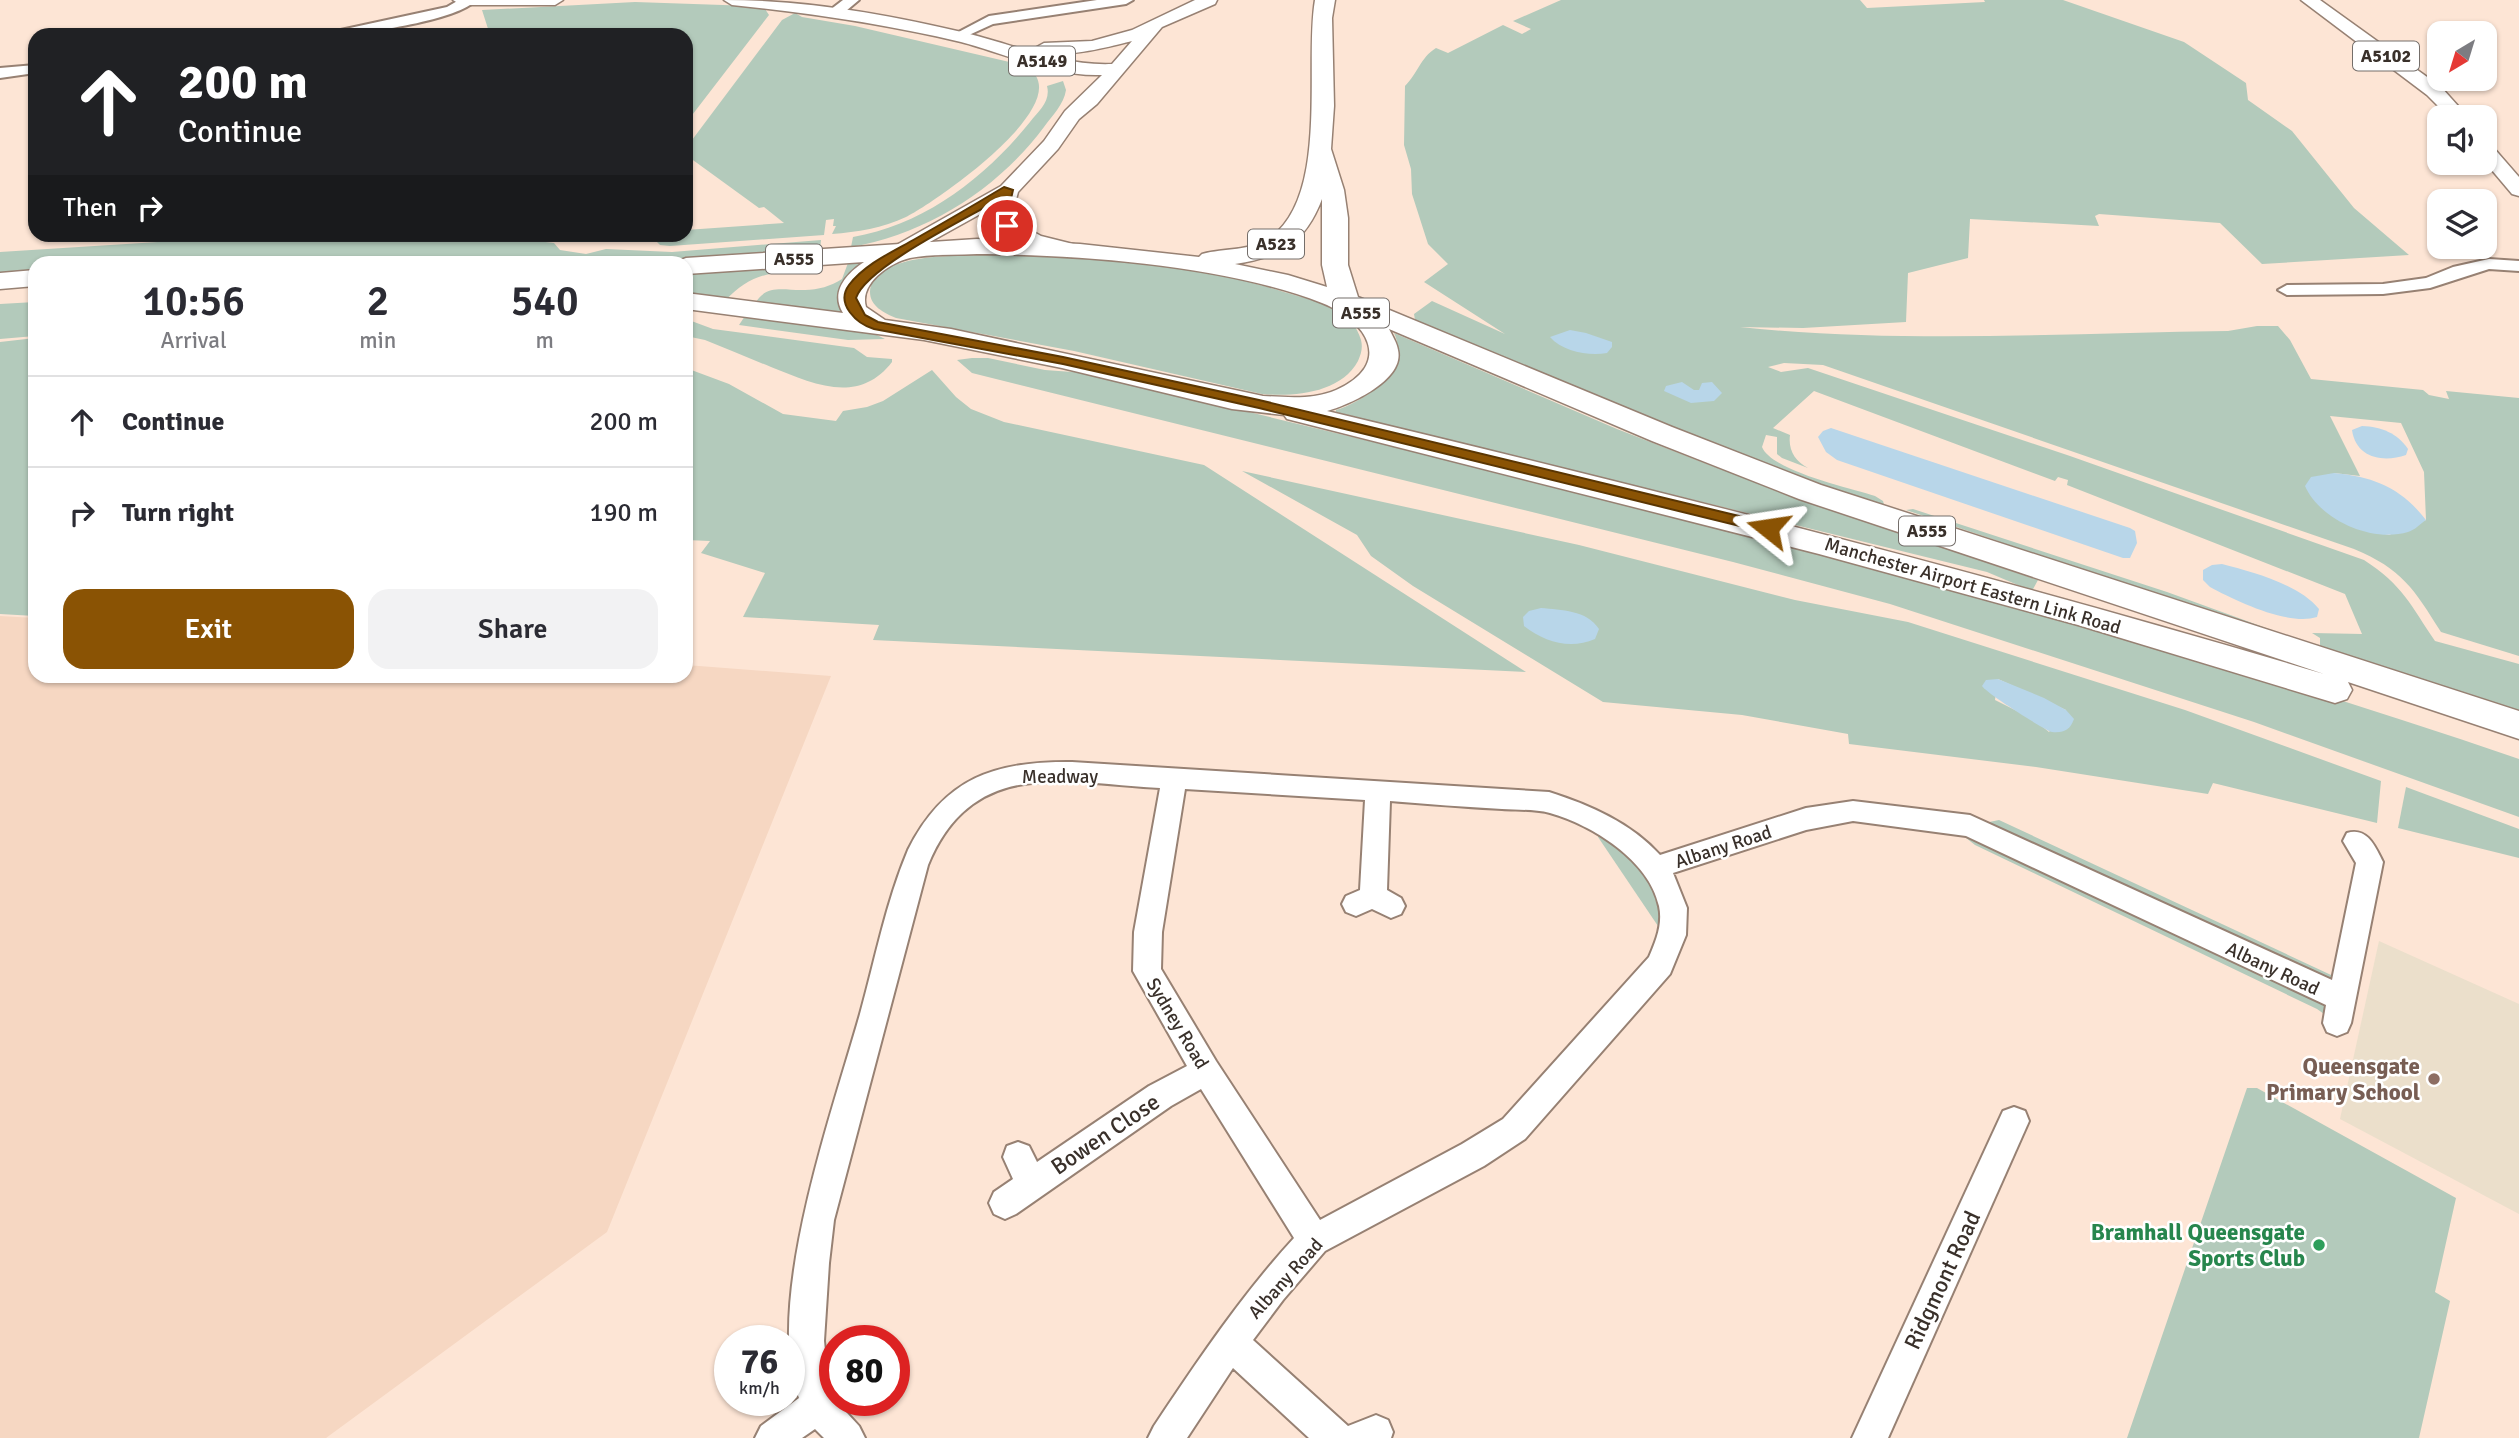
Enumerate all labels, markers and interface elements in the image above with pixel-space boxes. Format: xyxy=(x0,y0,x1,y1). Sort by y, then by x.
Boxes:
north arrow xyxy=(2427,21,2497,91)
map controls xyxy=(2427,21,2497,259)
road number: A5102 xyxy=(2353,42,2419,70)
road number: A5149 xyxy=(1009,46,1075,76)
text: 200 m xyxy=(178,52,308,112)
icon: ahead xyxy=(63,56,154,147)
button: sound xyxy=(2427,105,2497,175)
text: Continue xyxy=(178,112,302,151)
icon: right xyxy=(131,189,169,227)
button: layers xyxy=(2427,189,2497,259)
text: Then xyxy=(63,192,117,224)
pin xyxy=(977,196,1037,256)
icon: arrive xyxy=(988,207,1026,245)
road number: A523 xyxy=(1248,230,1304,258)
road number: A555 xyxy=(766,244,822,274)
text: 10:56 xyxy=(142,276,245,327)
text: 2 xyxy=(366,276,389,327)
text: 540 xyxy=(511,276,579,327)
road number: A555 xyxy=(1333,298,1389,328)
text: Arrival xyxy=(160,326,227,355)
text: min xyxy=(359,326,396,355)
text: m xyxy=(535,326,554,355)
icon: ahead xyxy=(63,403,101,441)
text: Continue xyxy=(122,406,224,438)
text: 200 m xyxy=(589,406,658,438)
position arrow xyxy=(1731,491,1805,565)
icon: right xyxy=(63,494,101,532)
text: Turn right xyxy=(122,497,234,529)
text: 190 m xyxy=(589,497,658,529)
road number: A555 xyxy=(1899,516,1955,546)
street label: Manchester Airport Eastern Link Road xyxy=(1822,532,2124,640)
button: Exit xyxy=(63,589,354,669)
button: Share xyxy=(368,589,658,669)
street label: Meadway xyxy=(1022,765,1098,789)
street label: Albany Road xyxy=(1672,820,1775,874)
street label: Albany Road xyxy=(2222,937,2323,1001)
street label: Sydney Road xyxy=(1141,973,1214,1074)
place label: Queensgate Primary School xyxy=(2266,1052,2420,1107)
marker: Queensgate Primary School xyxy=(2426,1071,2442,1087)
street label: Bowen Close xyxy=(1045,1087,1165,1181)
street label: Ridgmont Road xyxy=(1898,1206,1987,1354)
place label: Bramhall Queensgate Sports Club xyxy=(2091,1218,2305,1273)
street label: Albany Road xyxy=(1243,1233,1328,1324)
marker: Bramhall Queensgate Sports Club xyxy=(2311,1237,2327,1253)
speed limit sign: 80 xyxy=(819,1325,910,1416)
text: 76 xyxy=(741,1340,778,1383)
text: km/h xyxy=(739,1377,780,1399)

